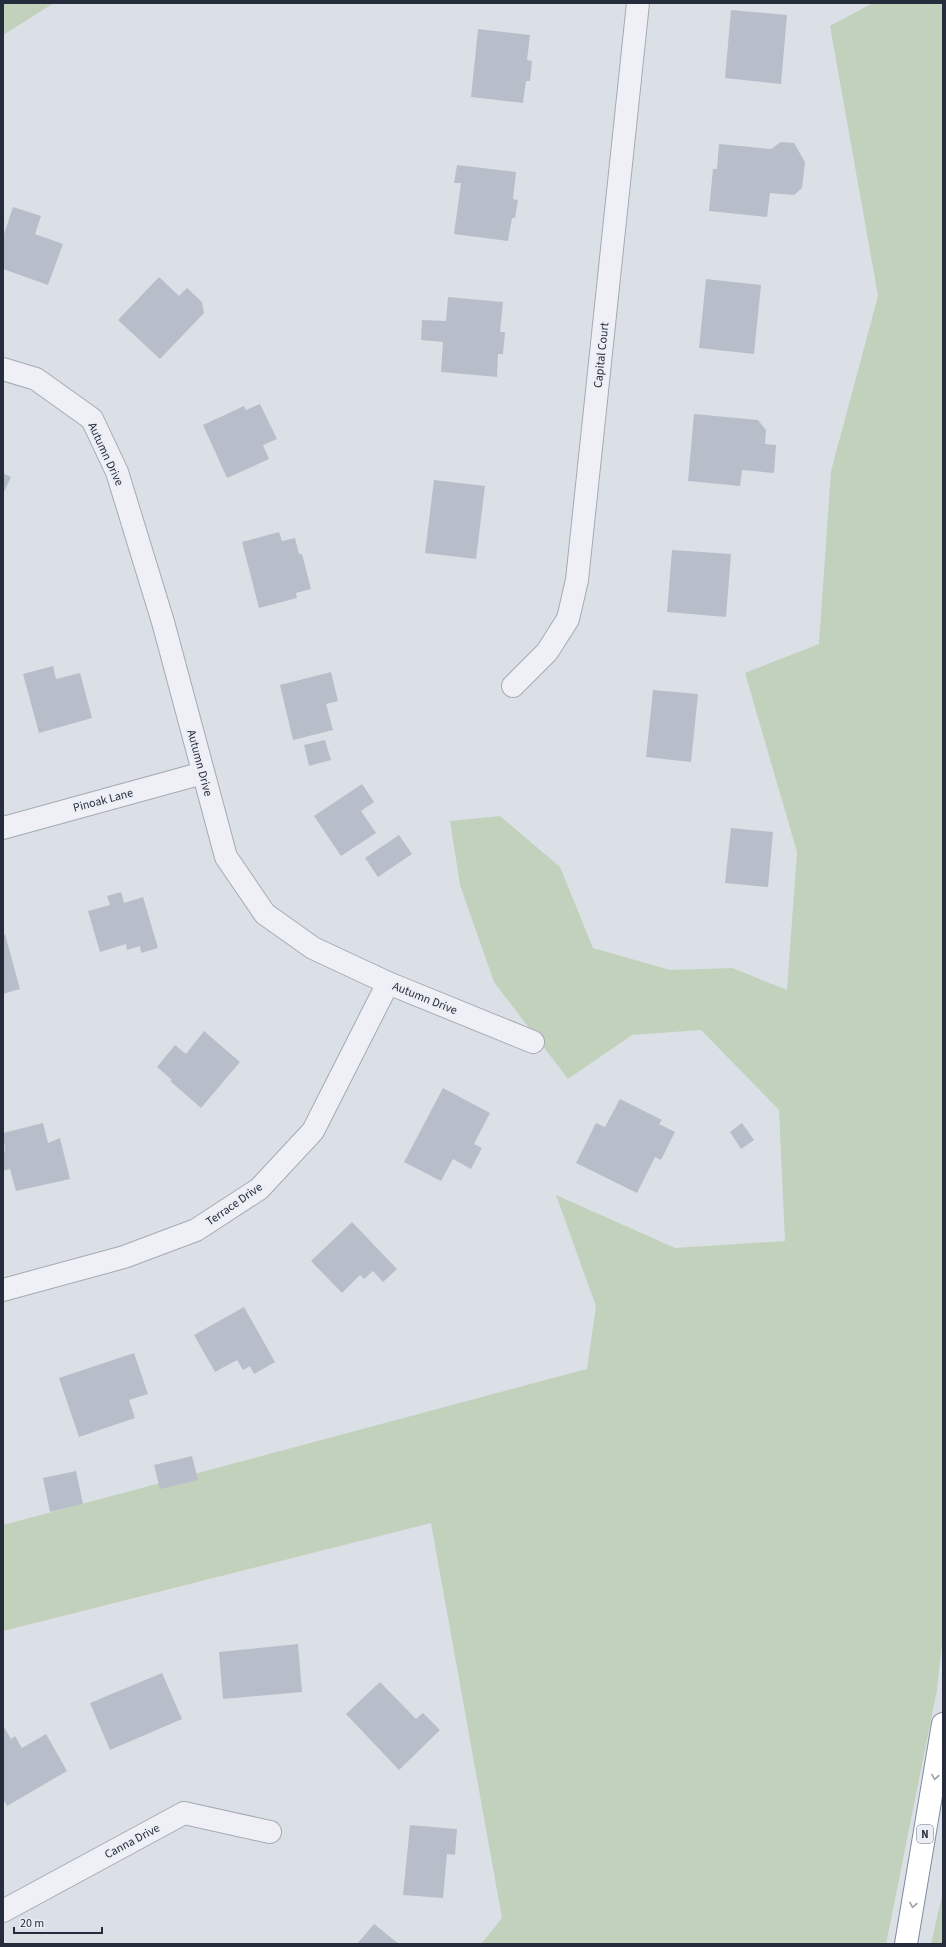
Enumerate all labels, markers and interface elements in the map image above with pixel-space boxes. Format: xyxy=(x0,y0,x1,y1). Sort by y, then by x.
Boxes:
street label: Capital Court xyxy=(590,321,613,389)
street label: Autumn Drive xyxy=(83,420,128,489)
street label: Autumn Drive xyxy=(182,728,217,798)
street label: Pinoak Lane xyxy=(71,784,135,817)
street label: Autumn Drive xyxy=(390,978,460,1019)
street label: Terrace Drive xyxy=(203,1179,266,1230)
one-way arrow xyxy=(931,1774,940,1780)
street label: Canna Drive xyxy=(102,1820,163,1863)
road number: N xyxy=(917,1825,933,1843)
one-way arrow xyxy=(909,1902,917,1908)
scale bar xyxy=(14,1909,102,1935)
text: 20 m xyxy=(20,1915,44,1932)

